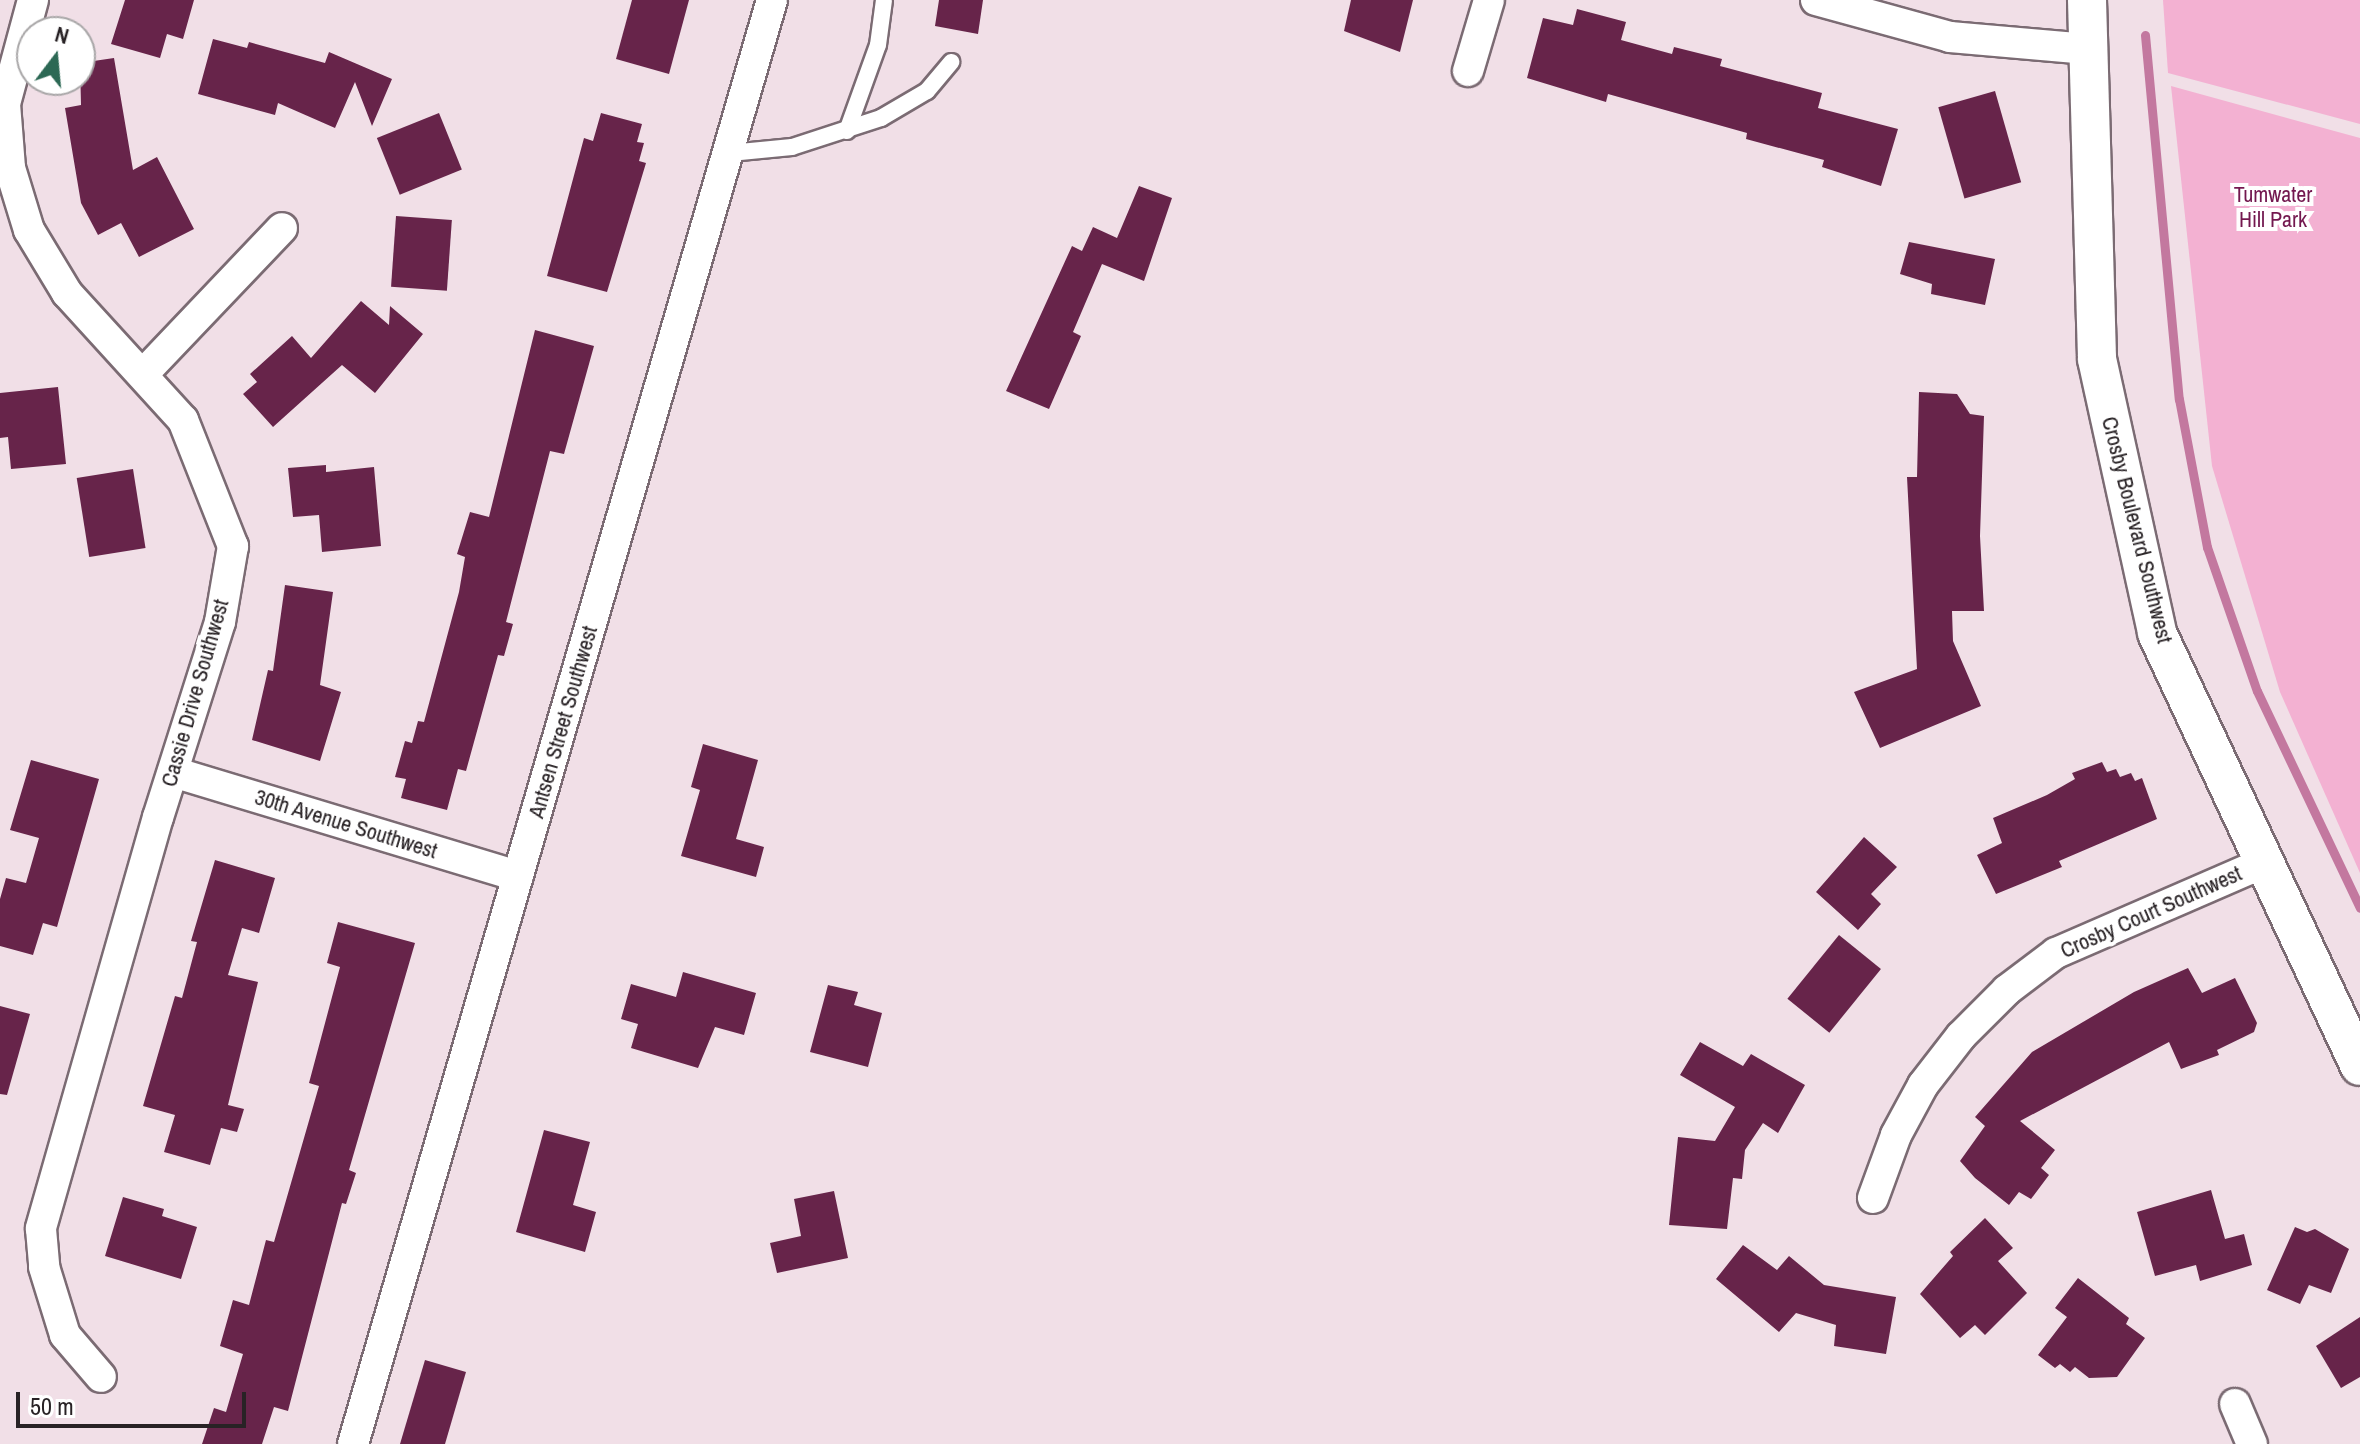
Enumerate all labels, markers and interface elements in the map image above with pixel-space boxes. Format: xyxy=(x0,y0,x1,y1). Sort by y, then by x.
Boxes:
north arrow xyxy=(16,16,96,96)
text: N xyxy=(52,19,72,51)
park label: Tumwater Hill Park xyxy=(2234,181,2312,232)
street label: Crosby Boulevard Southwest xyxy=(2096,414,2178,646)
street label: Cassie Drive Southwest xyxy=(156,596,234,790)
street label: Antsen Street Southwest xyxy=(523,623,603,821)
street label: 30th Avenue Southwest xyxy=(251,784,441,864)
street label: Crosby Court Southwest xyxy=(2056,860,2246,964)
scale bar xyxy=(20,1376,250,1426)
text: 50 m xyxy=(30,1390,74,1422)

